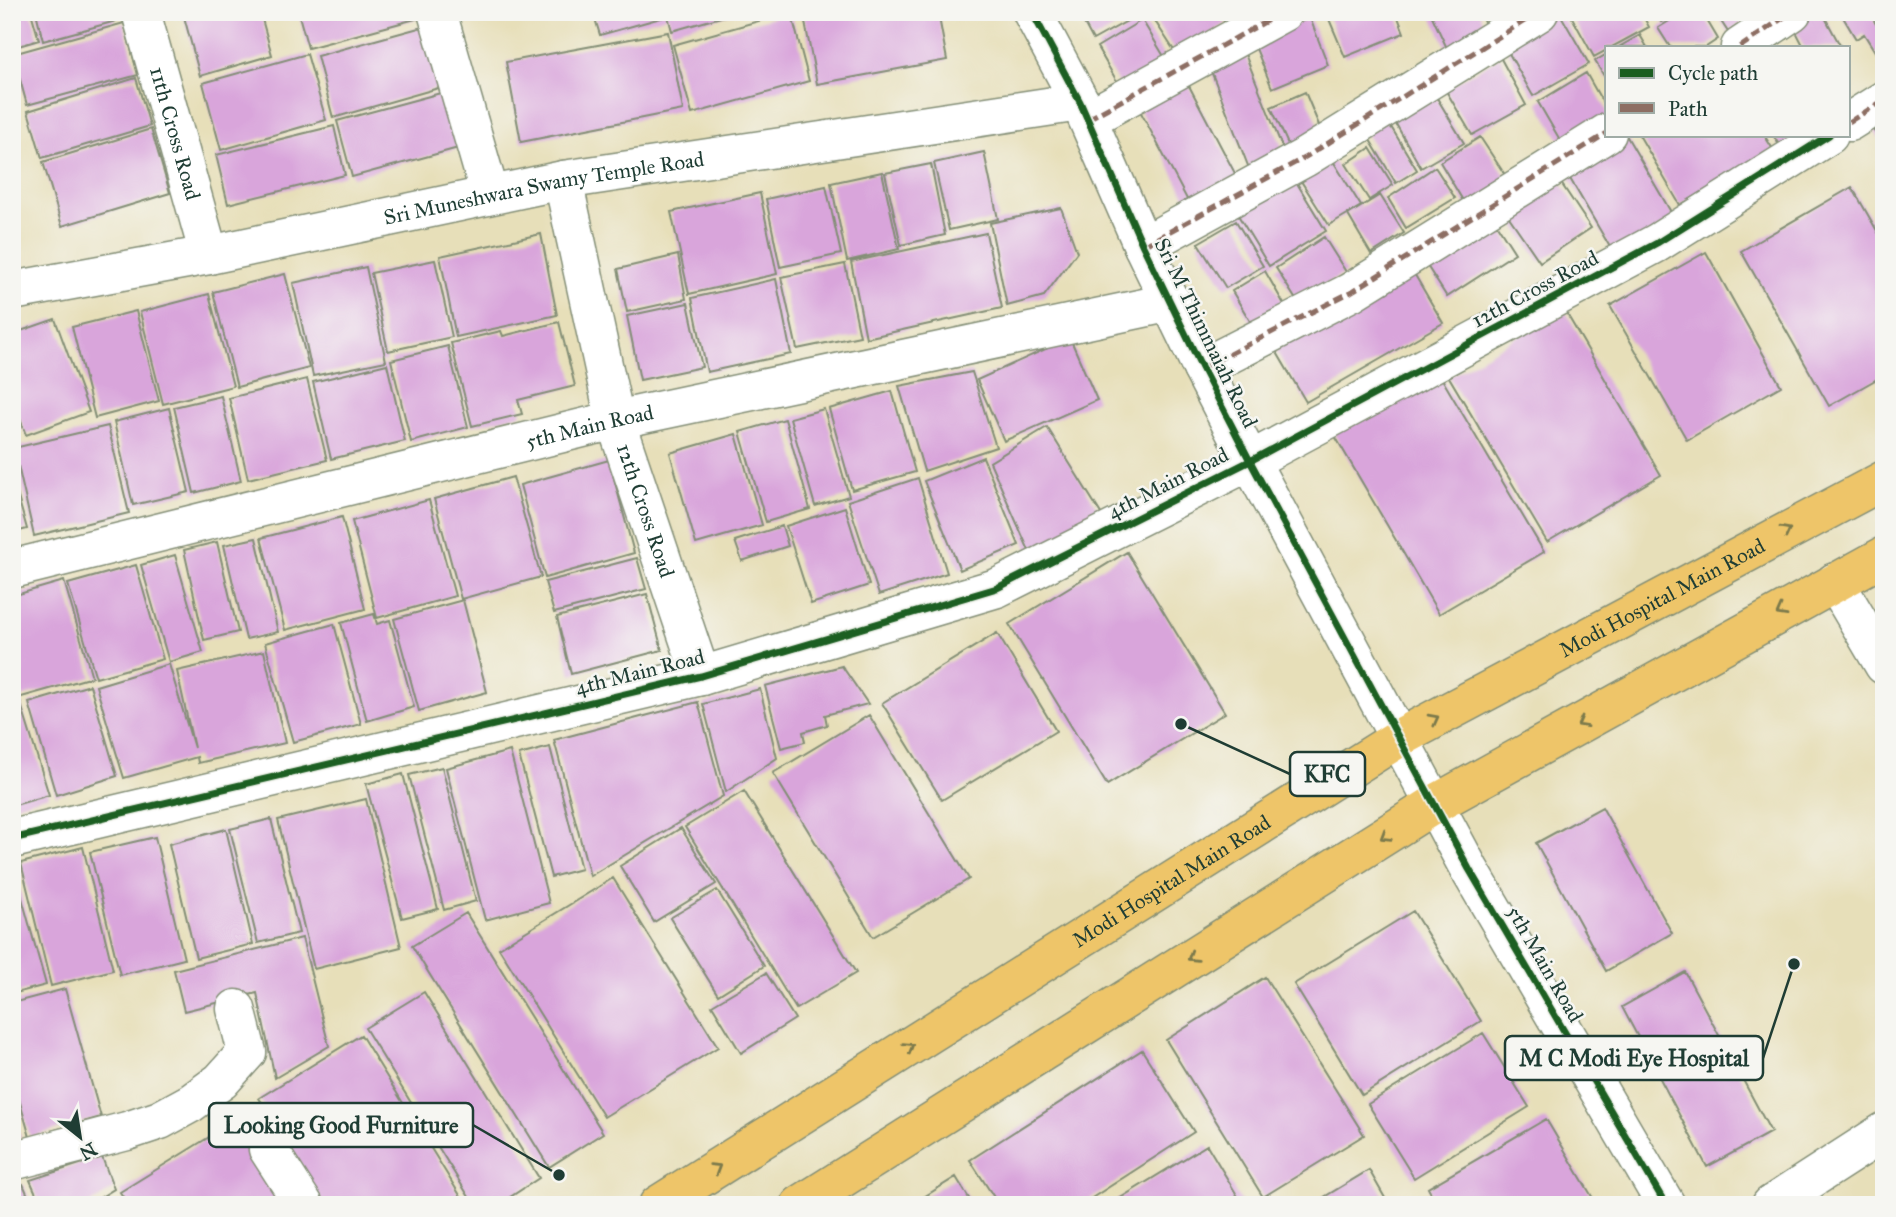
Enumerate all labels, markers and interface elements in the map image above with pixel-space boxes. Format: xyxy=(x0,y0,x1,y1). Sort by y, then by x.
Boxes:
legend xyxy=(1605,46,1850,136)
text: Cycle path xyxy=(1668,60,1759,86)
street label: 11th Cross Road xyxy=(144,64,206,204)
text: Path xyxy=(1668,96,1708,122)
street label: Sri Muneshwara Swamy Temple Road xyxy=(381,146,706,231)
street label: Sri M Thimmaiah Road xyxy=(1149,234,1263,433)
street label: 12th Cross Road xyxy=(1467,245,1603,333)
street label: 5th Main Road xyxy=(523,399,656,455)
street label: 12th Cross Road xyxy=(611,440,680,581)
street label: 4th Main Road xyxy=(1103,441,1233,525)
one-way arrow xyxy=(1779,526,1791,540)
street label: Modi Hospital Main Road xyxy=(1555,533,1770,663)
one-way arrow xyxy=(1775,604,1788,617)
street label: 4th Main Road xyxy=(573,643,708,701)
one-way arrow xyxy=(1427,714,1439,727)
one-way arrow xyxy=(1577,715,1589,728)
callout: KFC xyxy=(1290,752,1365,796)
text: KFC xyxy=(1303,760,1351,788)
street label: Modi Hospital Main Road xyxy=(1068,809,1276,953)
one-way arrow xyxy=(1379,827,1392,840)
street label: 5th Main Road xyxy=(1501,901,1589,1027)
one-way arrow xyxy=(1187,949,1200,962)
callout: M C Modi Eye Hospital xyxy=(1505,1036,1763,1080)
one-way arrow xyxy=(901,1043,914,1056)
text: M C Modi Eye Hospital xyxy=(1519,1044,1750,1073)
north arrow xyxy=(46,1102,116,1172)
callout: Looking Good Furniture xyxy=(209,1103,473,1147)
text: Looking Good Furniture xyxy=(223,1111,459,1140)
text: N xyxy=(76,1137,101,1165)
one-way arrow xyxy=(708,1164,721,1177)

